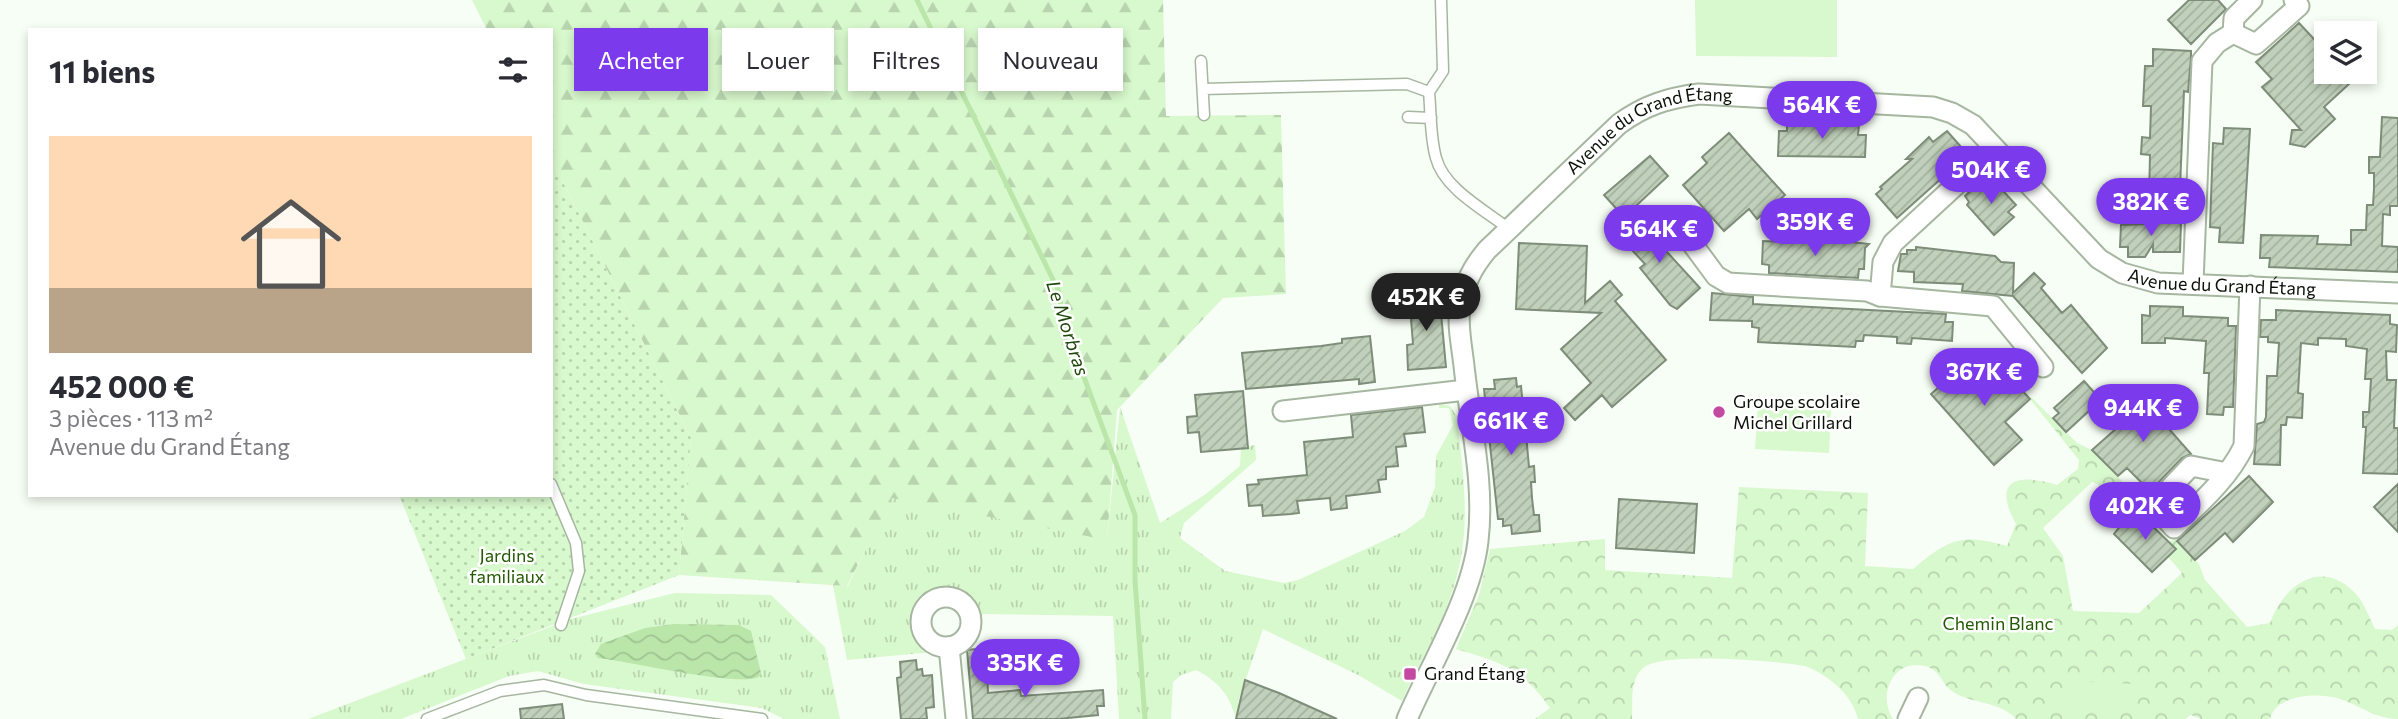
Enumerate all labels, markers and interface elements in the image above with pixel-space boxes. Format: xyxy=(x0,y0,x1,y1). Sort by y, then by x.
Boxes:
map controls xyxy=(2314,21,2377,84)
button: layers xyxy=(2314,21,2377,84)
chip: Acheter xyxy=(574,28,708,91)
chip: Louer xyxy=(722,28,834,91)
chip: Filtres xyxy=(848,28,964,91)
chip: Nouveau xyxy=(978,28,1123,91)
icon: filters xyxy=(494,51,532,89)
text: 11 biens xyxy=(49,52,155,89)
street label: Avenue du Grand Étang xyxy=(1561,82,1734,179)
pin: 564K € xyxy=(1765,82,1879,141)
text: 564K € xyxy=(1783,90,1861,118)
pin: 504K € xyxy=(1934,146,2048,206)
text: 504K € xyxy=(1951,155,2031,183)
pin: 382K € xyxy=(2094,178,2208,238)
icon: home xyxy=(228,181,354,307)
text: 382K € xyxy=(2112,187,2190,215)
pin: 359K € xyxy=(1758,198,1872,258)
pin: 564K € xyxy=(1602,205,1716,265)
text: 359K € xyxy=(1776,207,1854,235)
text: 564K € xyxy=(1620,214,1698,242)
street label: Avenue du Grand Étang xyxy=(2126,263,2317,300)
pin: 452K € xyxy=(1369,274,1483,333)
water label: Le Morbras xyxy=(1042,277,1095,379)
text: 452K € xyxy=(1387,282,1465,310)
pin: 367K € xyxy=(1927,348,2041,408)
text: 367K € xyxy=(1946,357,2022,385)
text: 452 000 € xyxy=(49,367,194,404)
pin: 944K € xyxy=(2086,384,2200,444)
place label: Groupe scolaire Michel Grillard xyxy=(1733,390,1860,433)
text: 944K € xyxy=(2103,393,2183,421)
pin: 661K € xyxy=(1454,398,1568,457)
text: 3 pièces · 113 m² xyxy=(49,404,213,432)
marker: Groupe scolaire Michel Grillard xyxy=(1711,404,1727,420)
text: 661K € xyxy=(1473,406,1549,434)
text: Avenue du Grand Étang xyxy=(49,432,290,460)
pin: 402K € xyxy=(2088,482,2202,542)
text: 402K € xyxy=(2106,491,2185,519)
park label: Jardins familiaux xyxy=(470,544,545,587)
park label: Chemin Blanc xyxy=(1942,612,2054,634)
pin: 335K € xyxy=(968,640,1082,699)
text: 335K € xyxy=(987,648,1063,676)
place label: Grand Étang xyxy=(1424,662,1525,684)
marker: Grand Étang xyxy=(1402,666,1418,682)

